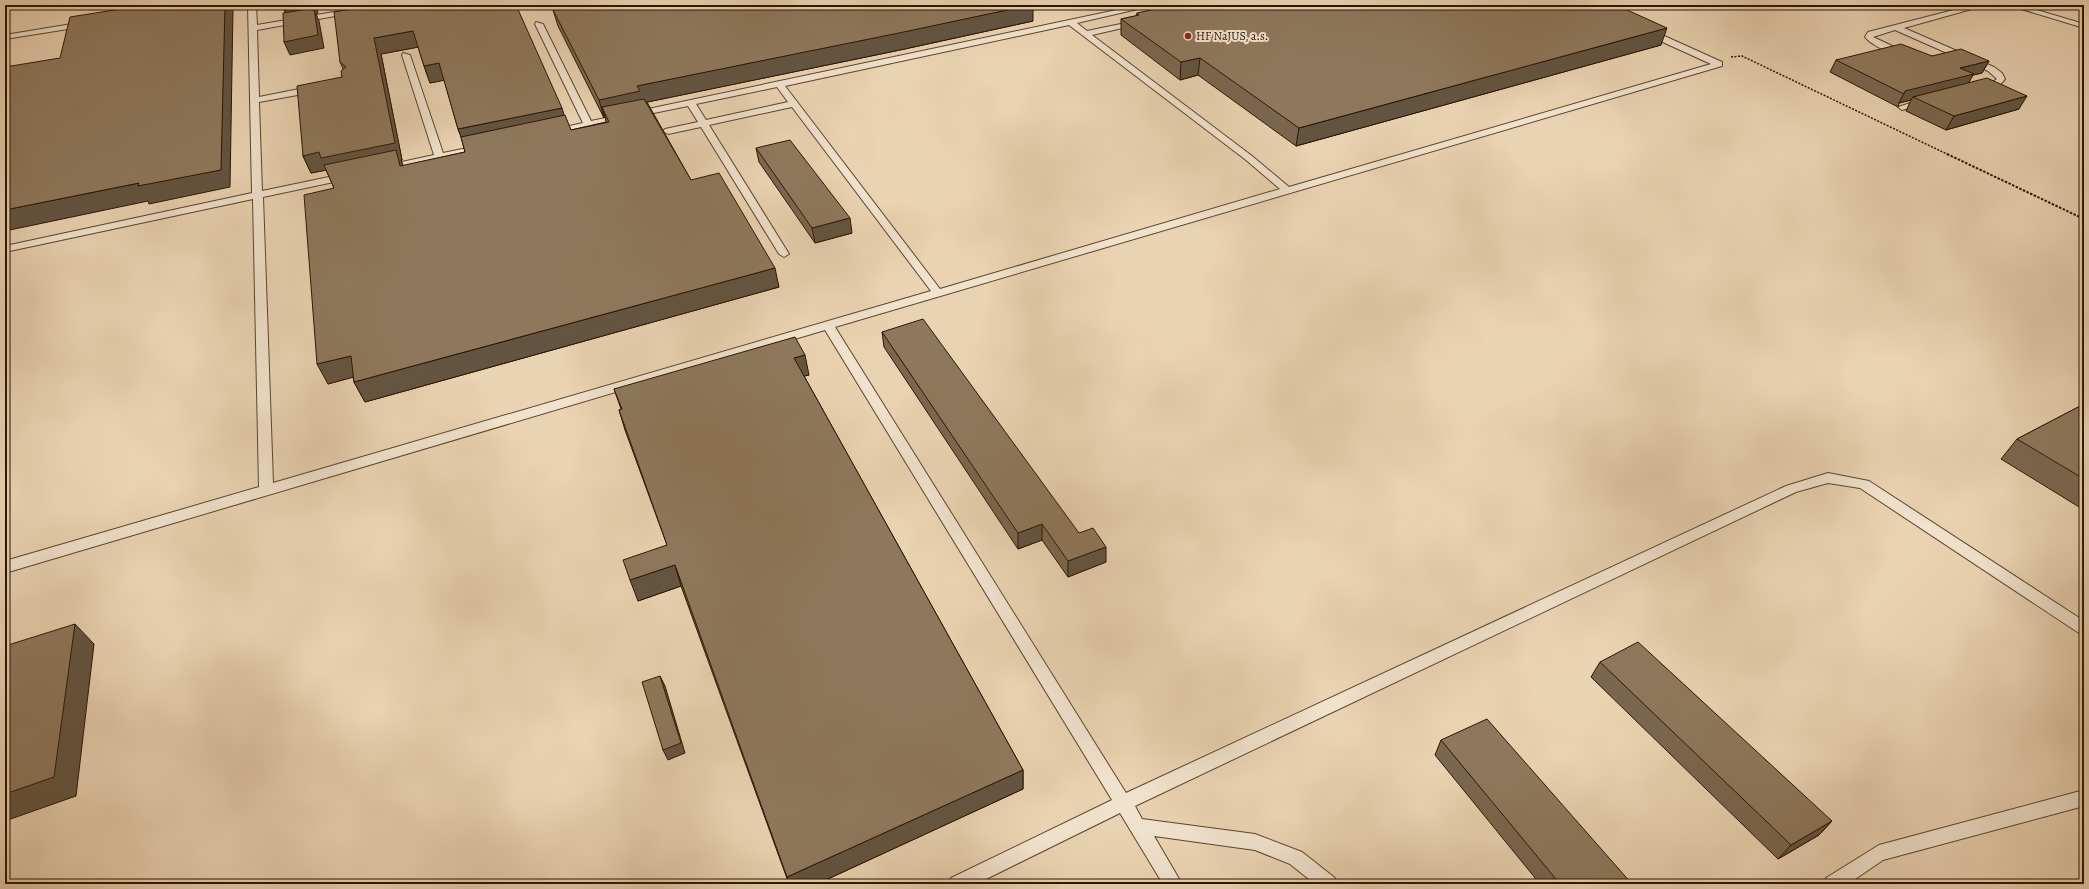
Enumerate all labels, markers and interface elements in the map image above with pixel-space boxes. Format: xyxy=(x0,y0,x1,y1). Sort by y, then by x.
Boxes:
place label: HF NaJUS, a.s. xyxy=(1196,28,1268,44)
marker: HF NaJUS, a.s. xyxy=(1183,31,1193,41)

